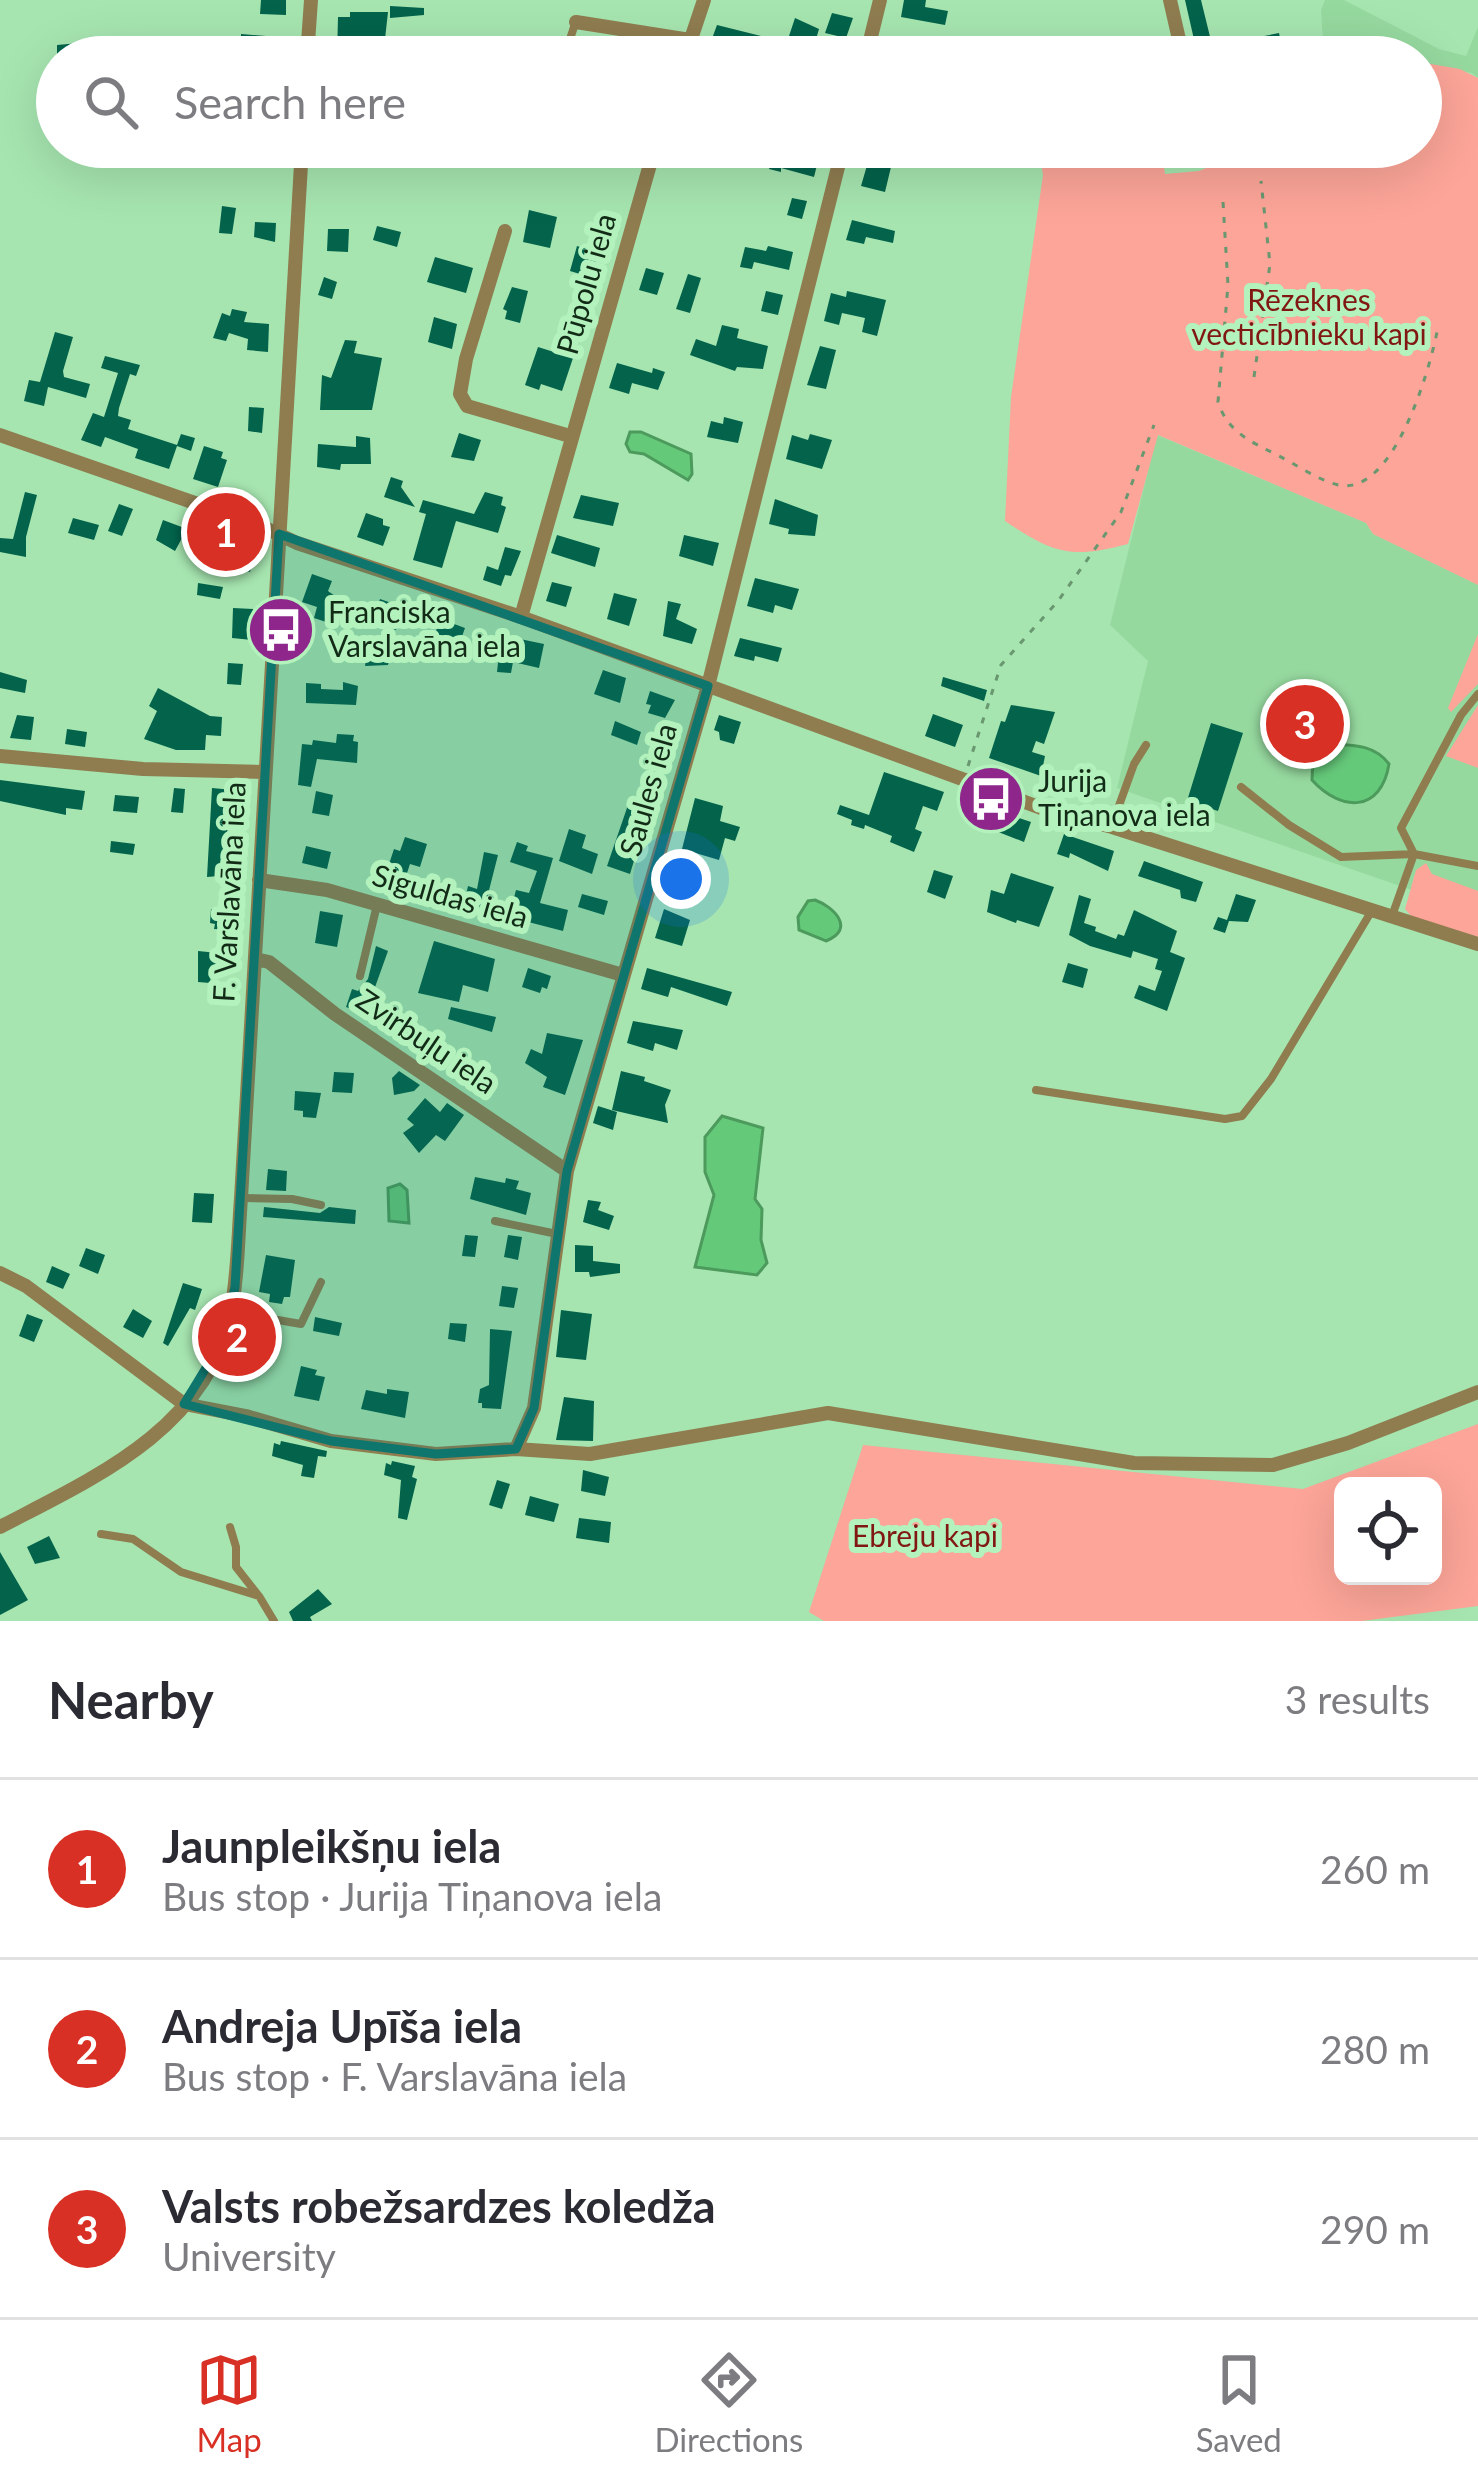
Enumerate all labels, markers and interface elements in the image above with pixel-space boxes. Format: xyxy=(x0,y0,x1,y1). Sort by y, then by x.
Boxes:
search box xyxy=(36,36,1442,168)
icon: search xyxy=(78,69,144,135)
text: Search here xyxy=(174,75,406,129)
street label: Pūpolu iela xyxy=(548,209,622,358)
park label: Rēzeknes vecticībnieku kapi xyxy=(1191,281,1427,351)
pin: 1 xyxy=(187,487,265,577)
place label: Franciska Varslavāna iela xyxy=(328,593,521,663)
bus stop icon: Franciska Varslavāna iela xyxy=(246,595,316,665)
pin: 3 xyxy=(1266,679,1344,769)
street label: Saules iela xyxy=(611,719,683,860)
place label: Jurija Tiņanova iela xyxy=(1038,762,1211,832)
bus stop icon: Jurija Tiņanova iela xyxy=(956,764,1026,834)
street label: F. Varslavāna iela xyxy=(204,781,252,1003)
your location xyxy=(651,849,711,909)
street label: Siguldas iela xyxy=(369,856,532,934)
street label: Zvirbuļu iela xyxy=(350,980,504,1100)
pin: 2 xyxy=(198,1292,276,1382)
map controls xyxy=(1334,1477,1442,1585)
button: locate xyxy=(1334,1477,1442,1585)
park label: Ebreju kapi xyxy=(852,1517,998,1553)
text: Nearby xyxy=(48,1669,214,1730)
text: 3 results xyxy=(1285,1676,1430,1722)
text: Jaunpleikšņu iela xyxy=(162,1819,501,1873)
text: 1 xyxy=(76,1846,98,1892)
text: 260 m xyxy=(1320,1846,1430,1892)
text: Bus stop · Jurija Tiņanova iela xyxy=(162,1873,662,1919)
text: Andreja Upīša iela xyxy=(162,1999,522,2053)
text: 2 xyxy=(76,2026,98,2072)
text: 280 m xyxy=(1320,2026,1430,2072)
text: Bus stop · F. Varslavāna iela xyxy=(162,2053,627,2099)
text: Valsts robežsardzes koledža xyxy=(162,2179,716,2233)
text: 3 xyxy=(76,2206,98,2252)
text: 290 m xyxy=(1320,2206,1430,2252)
text: University xyxy=(162,2233,336,2279)
tab: Map xyxy=(196,2347,262,2459)
tab: Directions xyxy=(654,2347,803,2459)
tab: Saved xyxy=(1196,2347,1282,2459)

